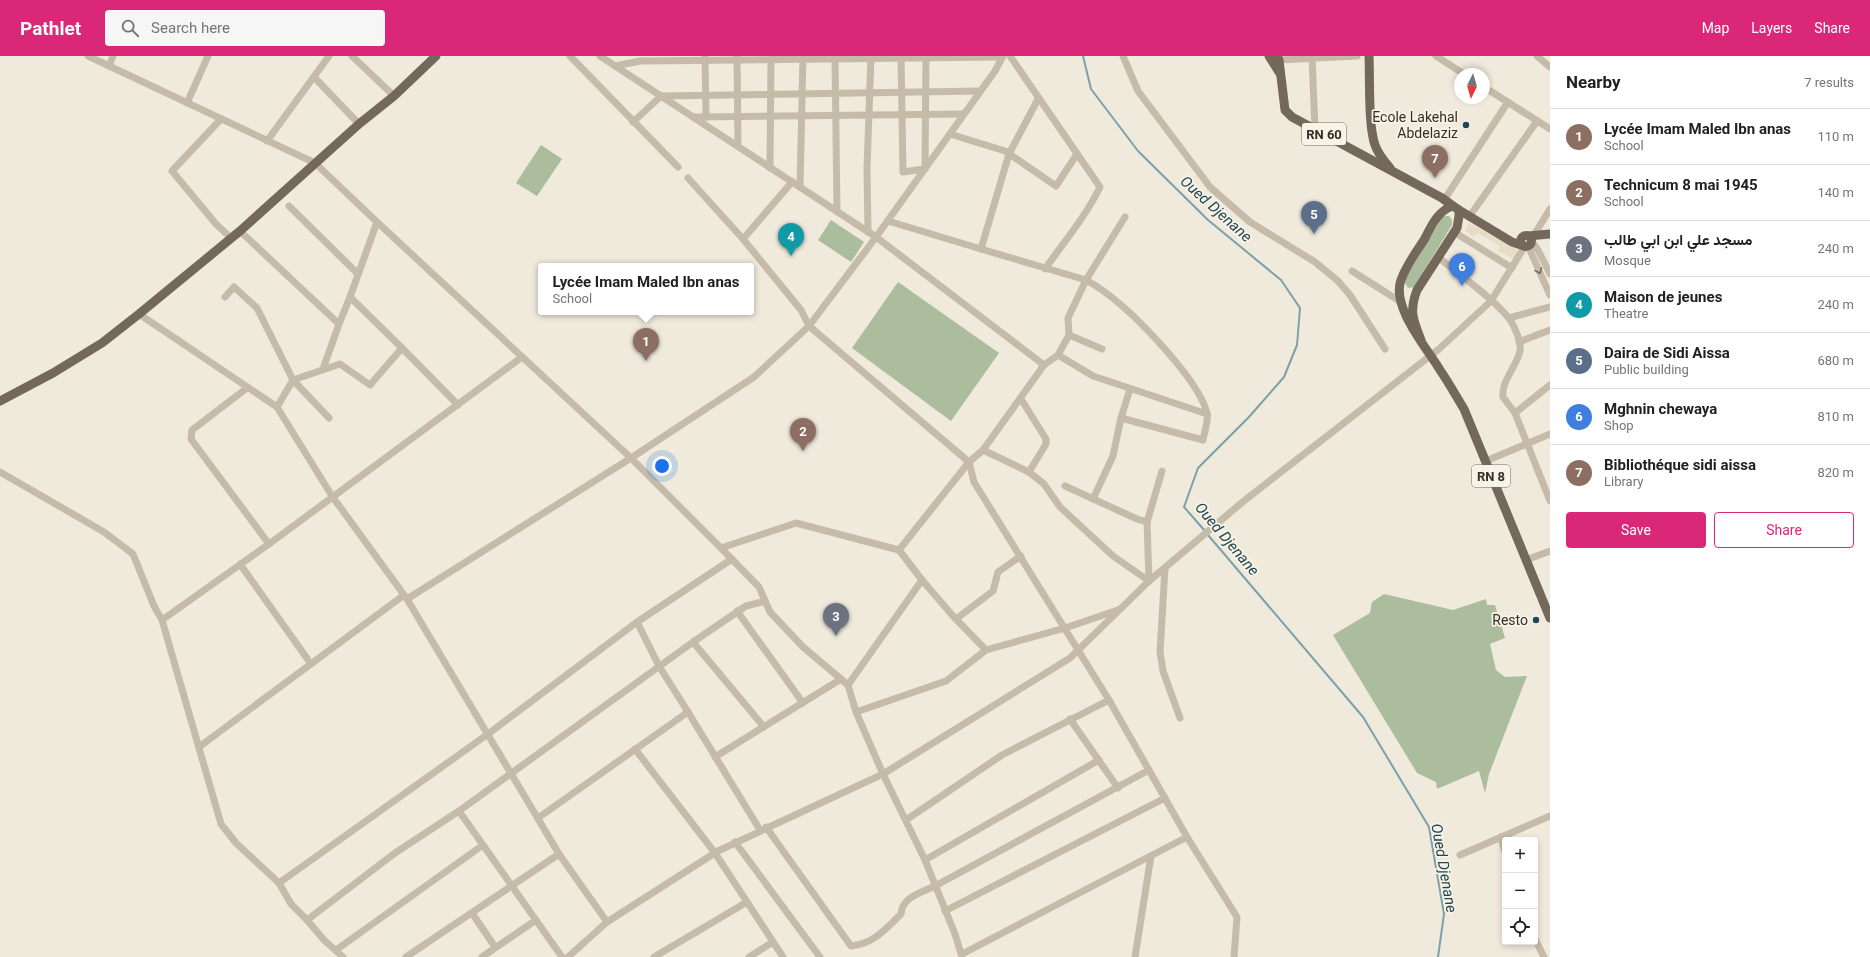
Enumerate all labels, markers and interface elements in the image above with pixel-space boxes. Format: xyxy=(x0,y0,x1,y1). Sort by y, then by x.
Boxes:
search box xyxy=(105,10,385,46)
text: Pathlet xyxy=(20,17,81,40)
icon: search xyxy=(119,17,141,39)
text: Search here xyxy=(151,19,230,37)
text: Map xyxy=(1702,20,1729,36)
text: Layers xyxy=(1751,20,1792,36)
text: Share xyxy=(1814,20,1850,36)
north arrow xyxy=(1454,68,1490,104)
text: Nearby xyxy=(1566,72,1621,92)
text: 7 results xyxy=(1804,75,1854,90)
place label: Ecole Lakehal Abdelaziz xyxy=(1372,109,1458,141)
marker: Ecole Lakehal Abdelaziz xyxy=(1461,120,1471,130)
text: Lycée Imam Maled Ibn anas xyxy=(1604,120,1791,138)
road number: RN 60 xyxy=(1302,123,1346,145)
text: 1 xyxy=(1575,129,1583,144)
text: 110 m xyxy=(1817,129,1854,144)
text: School xyxy=(1604,138,1644,153)
pin: 7 xyxy=(1422,145,1448,178)
water label: Oued Djenane xyxy=(1177,172,1256,246)
text: Technicum 8 mai 1945 xyxy=(1604,176,1758,194)
text: 2 xyxy=(1575,185,1583,200)
text: 140 m xyxy=(1817,185,1854,200)
text: School xyxy=(1604,194,1644,209)
pin: 5 xyxy=(1301,201,1327,234)
pin: 4 xyxy=(778,223,804,256)
text: مسجد علي ابن ابي طالب xyxy=(1604,231,1753,249)
text: 3 xyxy=(1575,241,1583,256)
text: 240 m xyxy=(1817,241,1854,256)
pin: 6 xyxy=(1449,253,1475,286)
text: Mosque xyxy=(1604,253,1651,268)
popup xyxy=(538,263,754,315)
one-way arrow xyxy=(1534,266,1542,274)
text: Lycée Imam Maled Ibn anas xyxy=(552,273,740,291)
text: Maison de jeunes xyxy=(1604,288,1722,306)
text: School xyxy=(552,291,592,306)
text: 4 xyxy=(1575,297,1583,312)
text: 240 m xyxy=(1817,297,1854,312)
text: Theatre xyxy=(1604,306,1648,321)
pin: 1 xyxy=(633,328,659,361)
text: Daira de Sidi Aissa xyxy=(1604,344,1730,362)
text: 5 xyxy=(1575,353,1583,368)
text: 680 m xyxy=(1817,353,1854,368)
text: Public building xyxy=(1604,362,1689,377)
text: Mghnin chewaya xyxy=(1604,400,1717,418)
text: 6 xyxy=(1575,409,1583,424)
text: 810 m xyxy=(1817,409,1854,424)
pin: 2 xyxy=(790,418,816,451)
text: Shop xyxy=(1604,418,1634,433)
your location xyxy=(652,456,672,476)
text: Bibliothéque sidi aissa xyxy=(1604,456,1756,474)
road number: RN 8 xyxy=(1472,465,1510,487)
text: 7 xyxy=(1575,465,1583,480)
text: 820 m xyxy=(1817,465,1854,480)
text: Library xyxy=(1604,474,1643,489)
water label: Oued Djenane xyxy=(1191,499,1263,580)
button: Save xyxy=(1566,512,1706,548)
button: Share xyxy=(1714,512,1854,548)
pin: 3 xyxy=(823,603,849,636)
place label: Resto xyxy=(1492,612,1528,628)
marker: Resto xyxy=(1531,615,1541,625)
water label: Oued Djenane xyxy=(1427,822,1461,914)
map controls xyxy=(1502,837,1538,945)
button: + xyxy=(1502,837,1538,873)
button: − xyxy=(1502,873,1538,909)
button: locate xyxy=(1502,909,1538,945)

